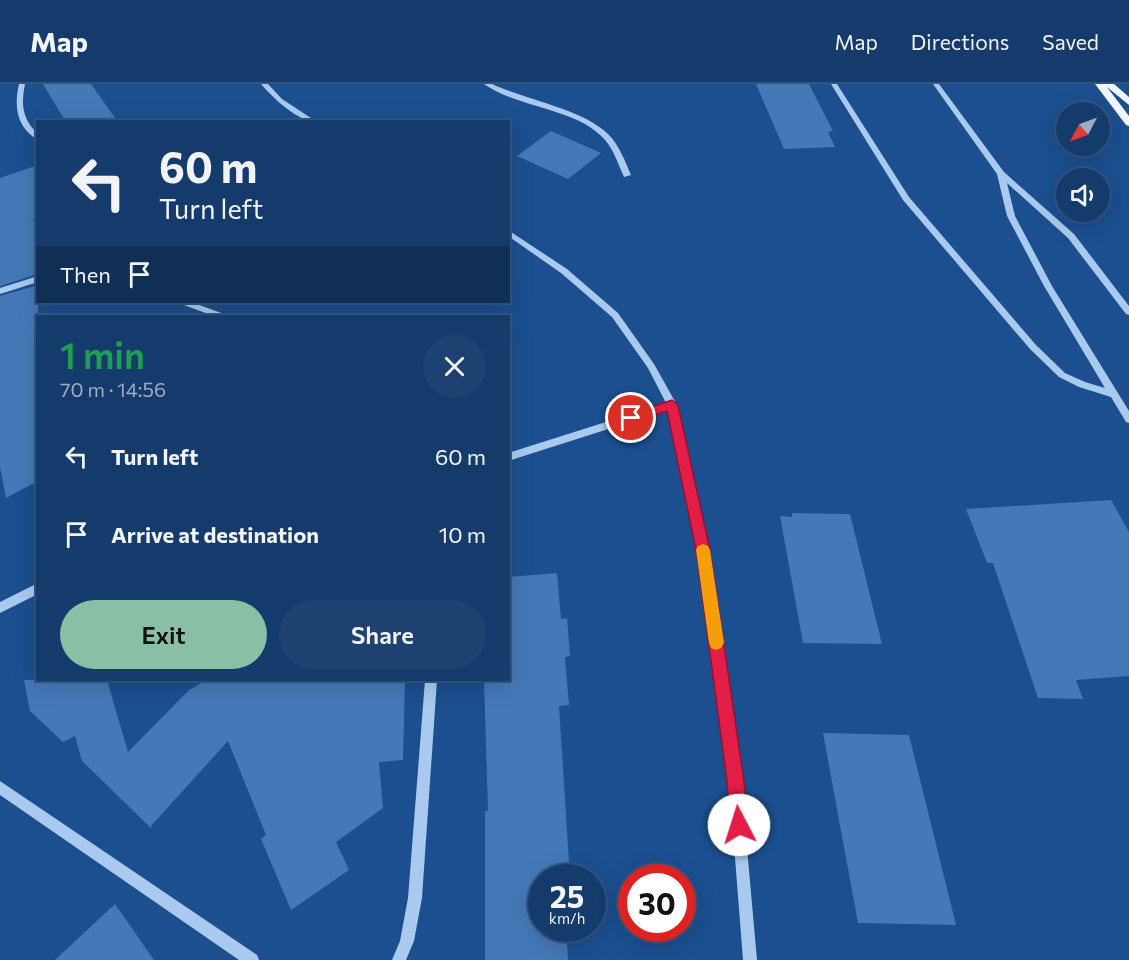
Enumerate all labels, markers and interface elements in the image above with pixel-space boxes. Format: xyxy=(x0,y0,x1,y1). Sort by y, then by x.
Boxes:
text: Map xyxy=(30,24,88,58)
text: Map xyxy=(835,29,878,54)
text: Directions xyxy=(911,29,1009,54)
text: Saved xyxy=(1042,29,1099,54)
north arrow xyxy=(1056,102,1110,156)
map controls xyxy=(1056,102,1110,222)
text: 60 m xyxy=(159,140,258,192)
icon: left xyxy=(60,144,138,222)
button: sound xyxy=(1056,168,1110,222)
text: Turn left xyxy=(159,192,263,225)
icon: arrive xyxy=(123,258,156,291)
text: Then xyxy=(60,261,111,288)
text: 1 min xyxy=(60,332,145,376)
button: close xyxy=(423,335,486,398)
text: 70 m · 14:56 xyxy=(60,377,166,401)
pin xyxy=(605,392,656,443)
icon: arrive xyxy=(614,401,647,434)
icon: left xyxy=(60,440,93,473)
text: Turn left xyxy=(111,443,198,470)
text: 60 m xyxy=(435,443,486,470)
icon: arrive xyxy=(60,518,93,551)
text: Arrive at destination xyxy=(111,521,319,548)
text: 10 m xyxy=(439,521,486,548)
button: Exit xyxy=(60,600,267,669)
button: Share xyxy=(279,600,486,669)
position arrow xyxy=(707,793,771,857)
speed limit sign: 30 xyxy=(618,864,696,942)
text: 25 xyxy=(550,877,584,914)
text: km/h xyxy=(549,909,585,927)

